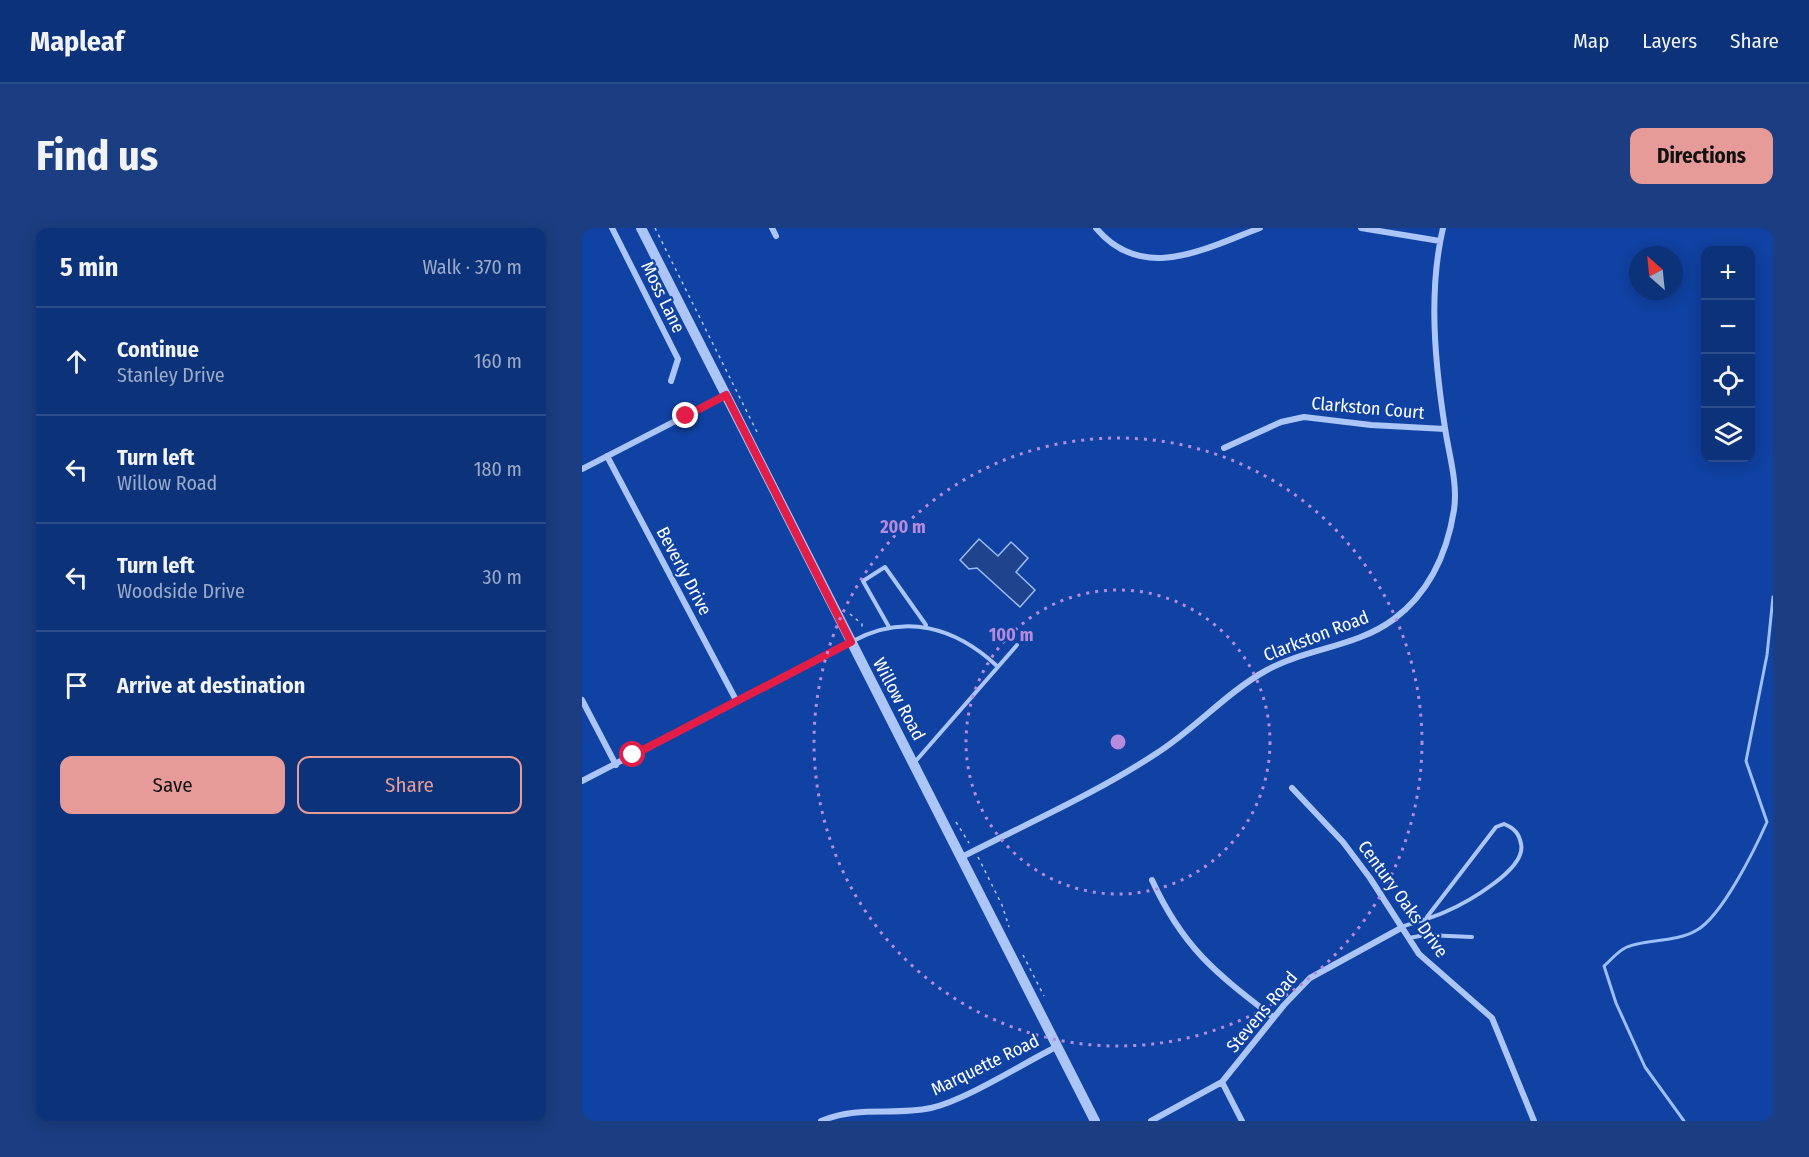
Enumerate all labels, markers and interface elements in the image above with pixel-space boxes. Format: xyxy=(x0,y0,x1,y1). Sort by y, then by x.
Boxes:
text: Mapleaf xyxy=(30,25,124,58)
text: Map xyxy=(1573,28,1609,54)
text: Layers xyxy=(1642,28,1697,54)
text: Share xyxy=(1730,28,1779,54)
button: Directions xyxy=(1630,128,1773,184)
text: Find us xyxy=(36,131,158,181)
north arrow xyxy=(1629,246,1683,300)
map controls xyxy=(1701,246,1755,462)
button: + xyxy=(1701,246,1755,300)
text: 5 min xyxy=(60,252,118,283)
text: Walk · 370 m xyxy=(422,255,522,279)
street label: Moss Lane xyxy=(636,258,690,336)
button: − xyxy=(1701,300,1755,354)
text: Continue xyxy=(117,336,199,363)
icon: ahead xyxy=(60,345,93,378)
text: 160 m xyxy=(474,349,522,373)
button: locate xyxy=(1701,354,1755,408)
text: Stanley Drive xyxy=(117,363,225,387)
street label: Clarkston Court xyxy=(1311,392,1426,424)
route end xyxy=(672,402,698,428)
button: layers xyxy=(1701,408,1755,462)
text: Turn left xyxy=(117,444,195,471)
icon: left xyxy=(60,453,93,486)
text: 180 m xyxy=(474,457,522,481)
text: Willow Road xyxy=(117,471,217,495)
text: 200 m xyxy=(879,516,926,538)
street label: Beverly Drive xyxy=(652,523,716,619)
text: Turn left xyxy=(117,552,195,579)
icon: left xyxy=(60,561,93,594)
text: 30 m xyxy=(482,565,522,589)
text: Woodside Drive xyxy=(117,579,245,603)
street label: Clarkston Road xyxy=(1260,606,1372,666)
text: 100 m xyxy=(989,624,1033,646)
street label: Willow Road xyxy=(868,654,930,744)
icon: arrive xyxy=(60,669,93,702)
text: Arrive at destination xyxy=(117,672,305,699)
centre of rings xyxy=(1108,732,1128,752)
route start xyxy=(619,741,645,767)
button: Save xyxy=(60,756,285,814)
button: Share xyxy=(297,756,522,814)
street label: Century Oaks Drive xyxy=(1353,836,1453,962)
street label: Stevens Road xyxy=(1222,967,1302,1057)
street label: Marquette Road xyxy=(927,1029,1043,1101)

